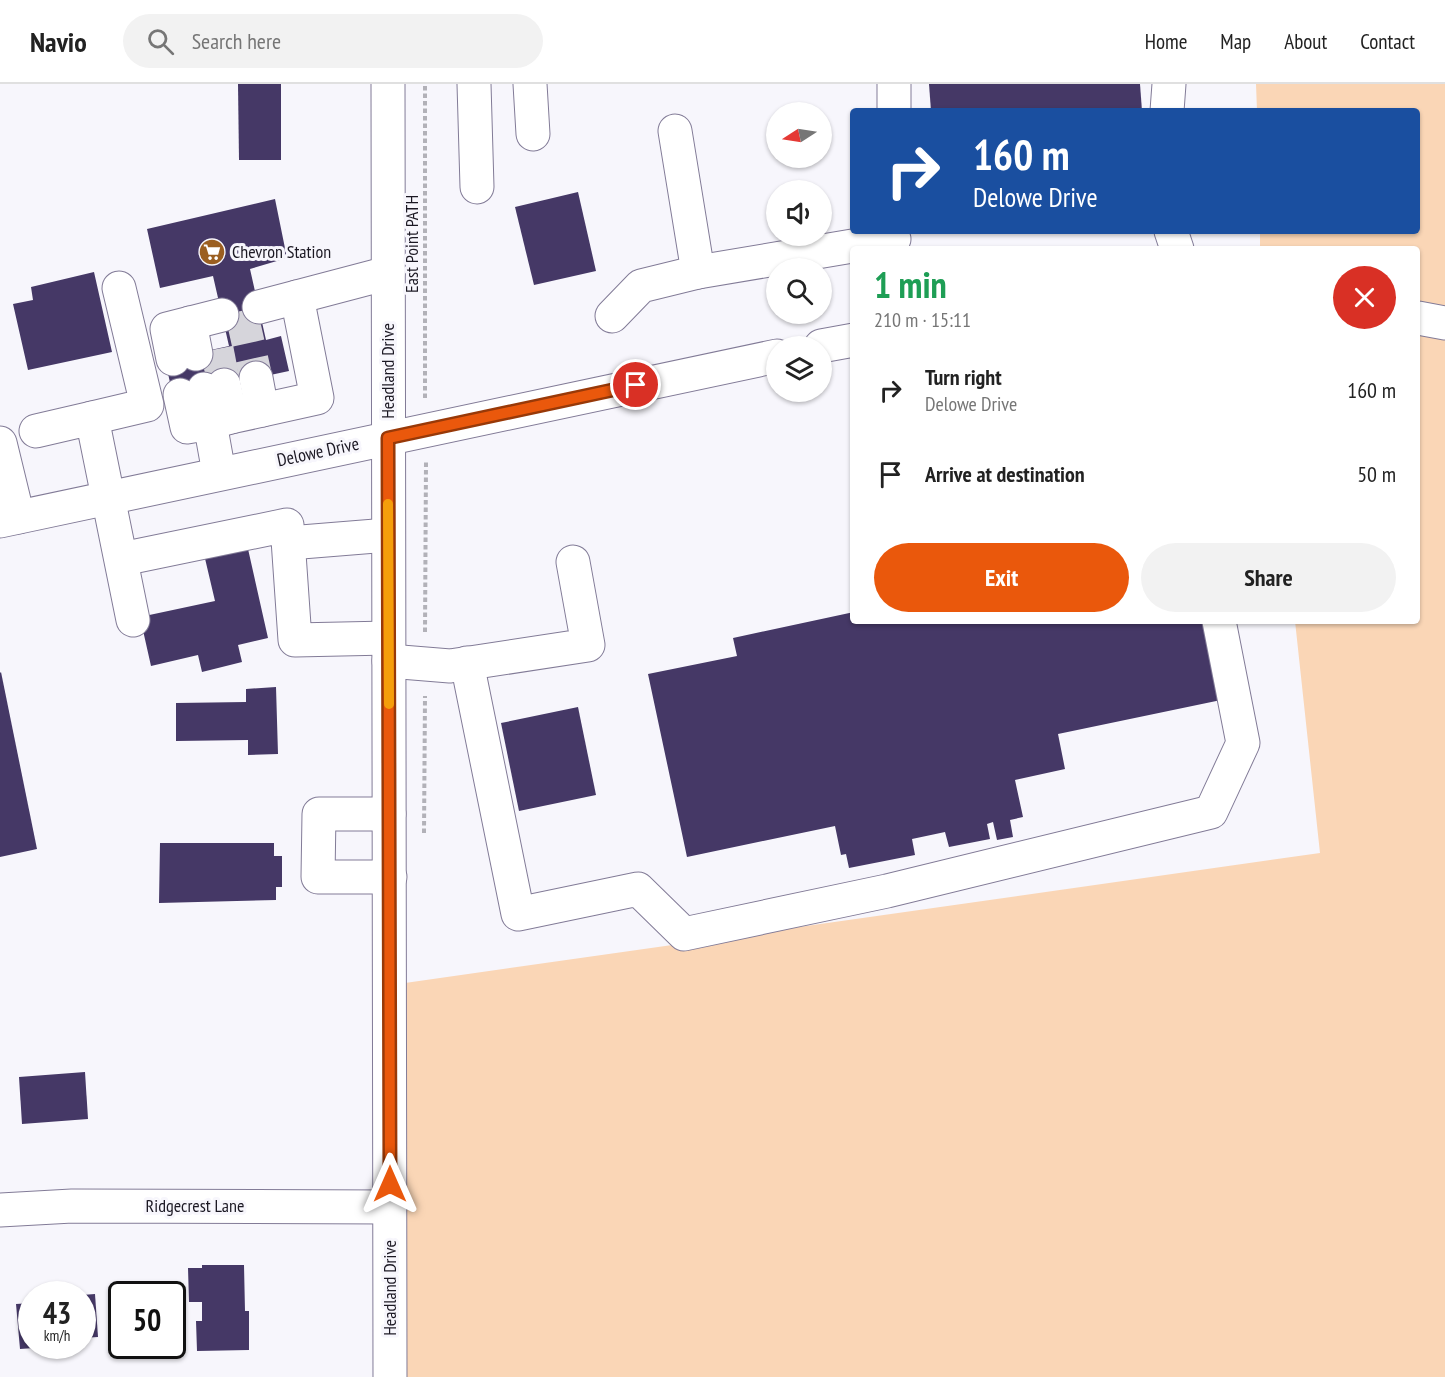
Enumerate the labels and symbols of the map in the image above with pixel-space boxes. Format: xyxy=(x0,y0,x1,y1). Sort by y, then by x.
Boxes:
north arrow xyxy=(766,102,832,168)
street label: East Point PATH xyxy=(400,195,423,293)
supermarket icon: Chevron Station xyxy=(197,237,227,267)
place label: Chevron Station xyxy=(232,240,331,263)
street label: Headland Drive xyxy=(376,323,399,419)
pin xyxy=(610,359,661,410)
street label: Delowe Drive xyxy=(275,432,361,471)
position arrow xyxy=(358,1152,422,1216)
street label: Ridgecrest Lane xyxy=(146,1194,244,1217)
street label: Headland Drive xyxy=(378,1240,401,1336)
speed limit sign: 50 xyxy=(108,1281,186,1359)

